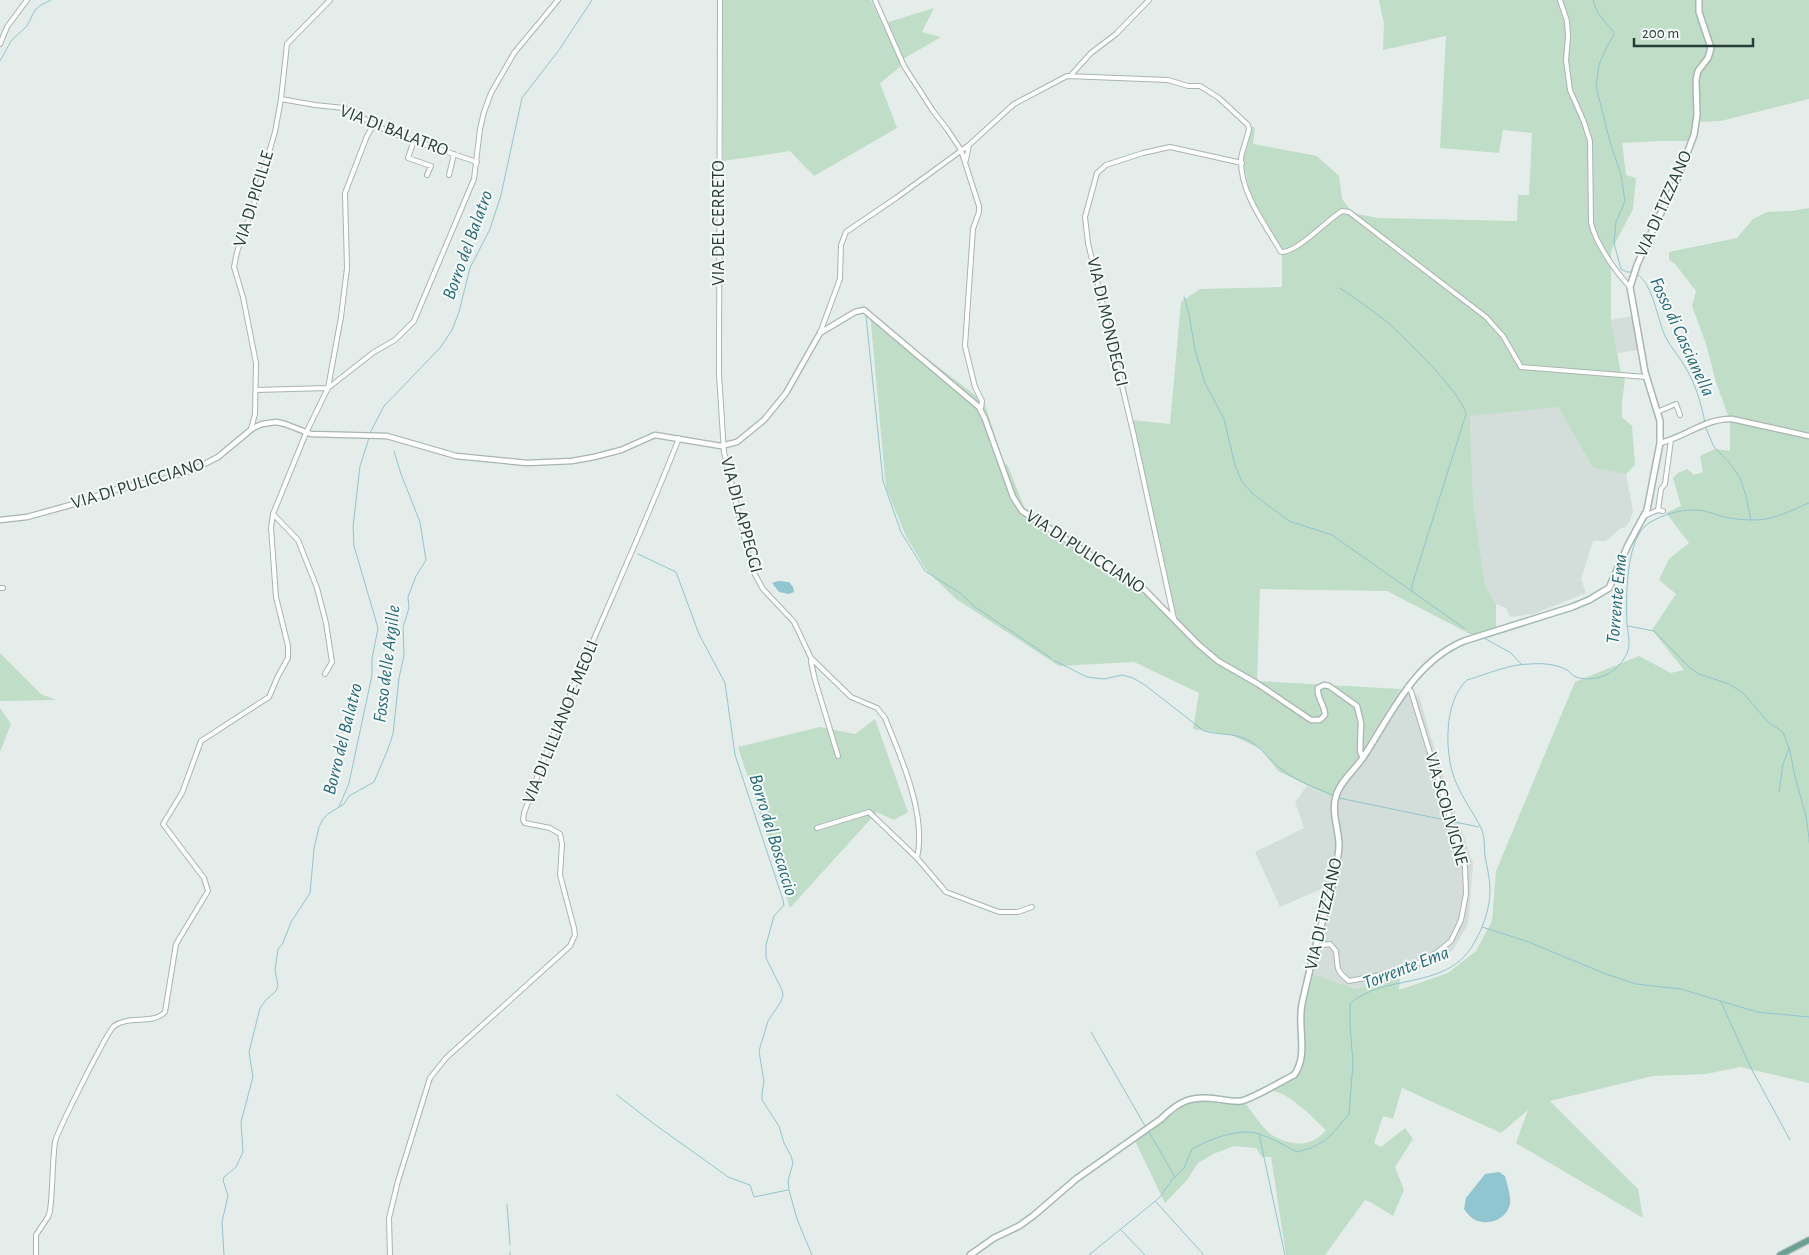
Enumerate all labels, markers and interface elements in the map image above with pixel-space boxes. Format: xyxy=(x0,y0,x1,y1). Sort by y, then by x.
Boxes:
scale bar xyxy=(1634,15,1753,47)
text: 200 m xyxy=(1642,26,1679,41)
street label: VIA DI BALATRO xyxy=(337,102,451,160)
street label: VIA DI PICILLE xyxy=(231,148,277,249)
street label: VIA DI TIZZANO xyxy=(1633,148,1695,260)
street label: VIA DEL CERRETO xyxy=(710,160,728,286)
water label: Borro del Balatro xyxy=(439,188,497,302)
street label: VIA DI MONDEGGI xyxy=(1083,256,1131,388)
water label: Fosso di Cascianella xyxy=(1646,274,1718,400)
street label: VIA DI PULICCIANO xyxy=(69,455,207,513)
street label: VIA DI LAPPEGGI xyxy=(717,455,765,575)
street label: VIA DI PULICCIANO xyxy=(1022,507,1148,597)
water label: Torrente Ema xyxy=(1604,553,1630,645)
water label: Fosso delle Argille xyxy=(370,604,404,724)
street label: VIA DI LILLIANO E MEOLI xyxy=(520,638,602,806)
water label: Borro del Balatro xyxy=(320,681,366,797)
street label: VIA SCOLIVIGNE xyxy=(1421,751,1471,868)
water label: Borro del Boscaccio xyxy=(745,772,801,898)
street label: VIA DI TIZZANO xyxy=(1302,856,1346,972)
water label: Torrente Ema xyxy=(1360,943,1452,993)

